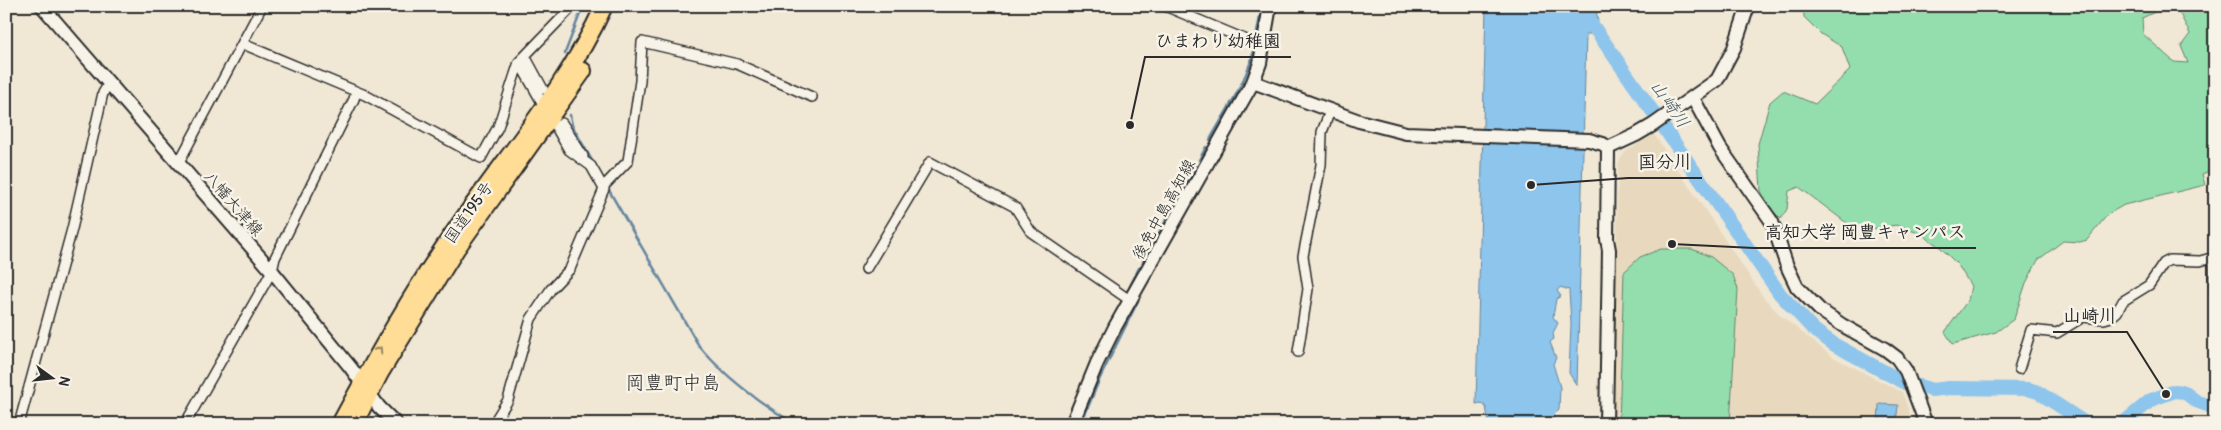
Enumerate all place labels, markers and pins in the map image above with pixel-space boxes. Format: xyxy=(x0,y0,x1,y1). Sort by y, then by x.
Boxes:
callout: ひまわり幼稚園 xyxy=(1145,24,1291,57)
callout: 国分川 xyxy=(1628,145,1702,178)
callout: 高知大学 岡豊キャンパス xyxy=(1754,215,1976,248)
callout: 山崎川 xyxy=(2053,299,2127,332)

